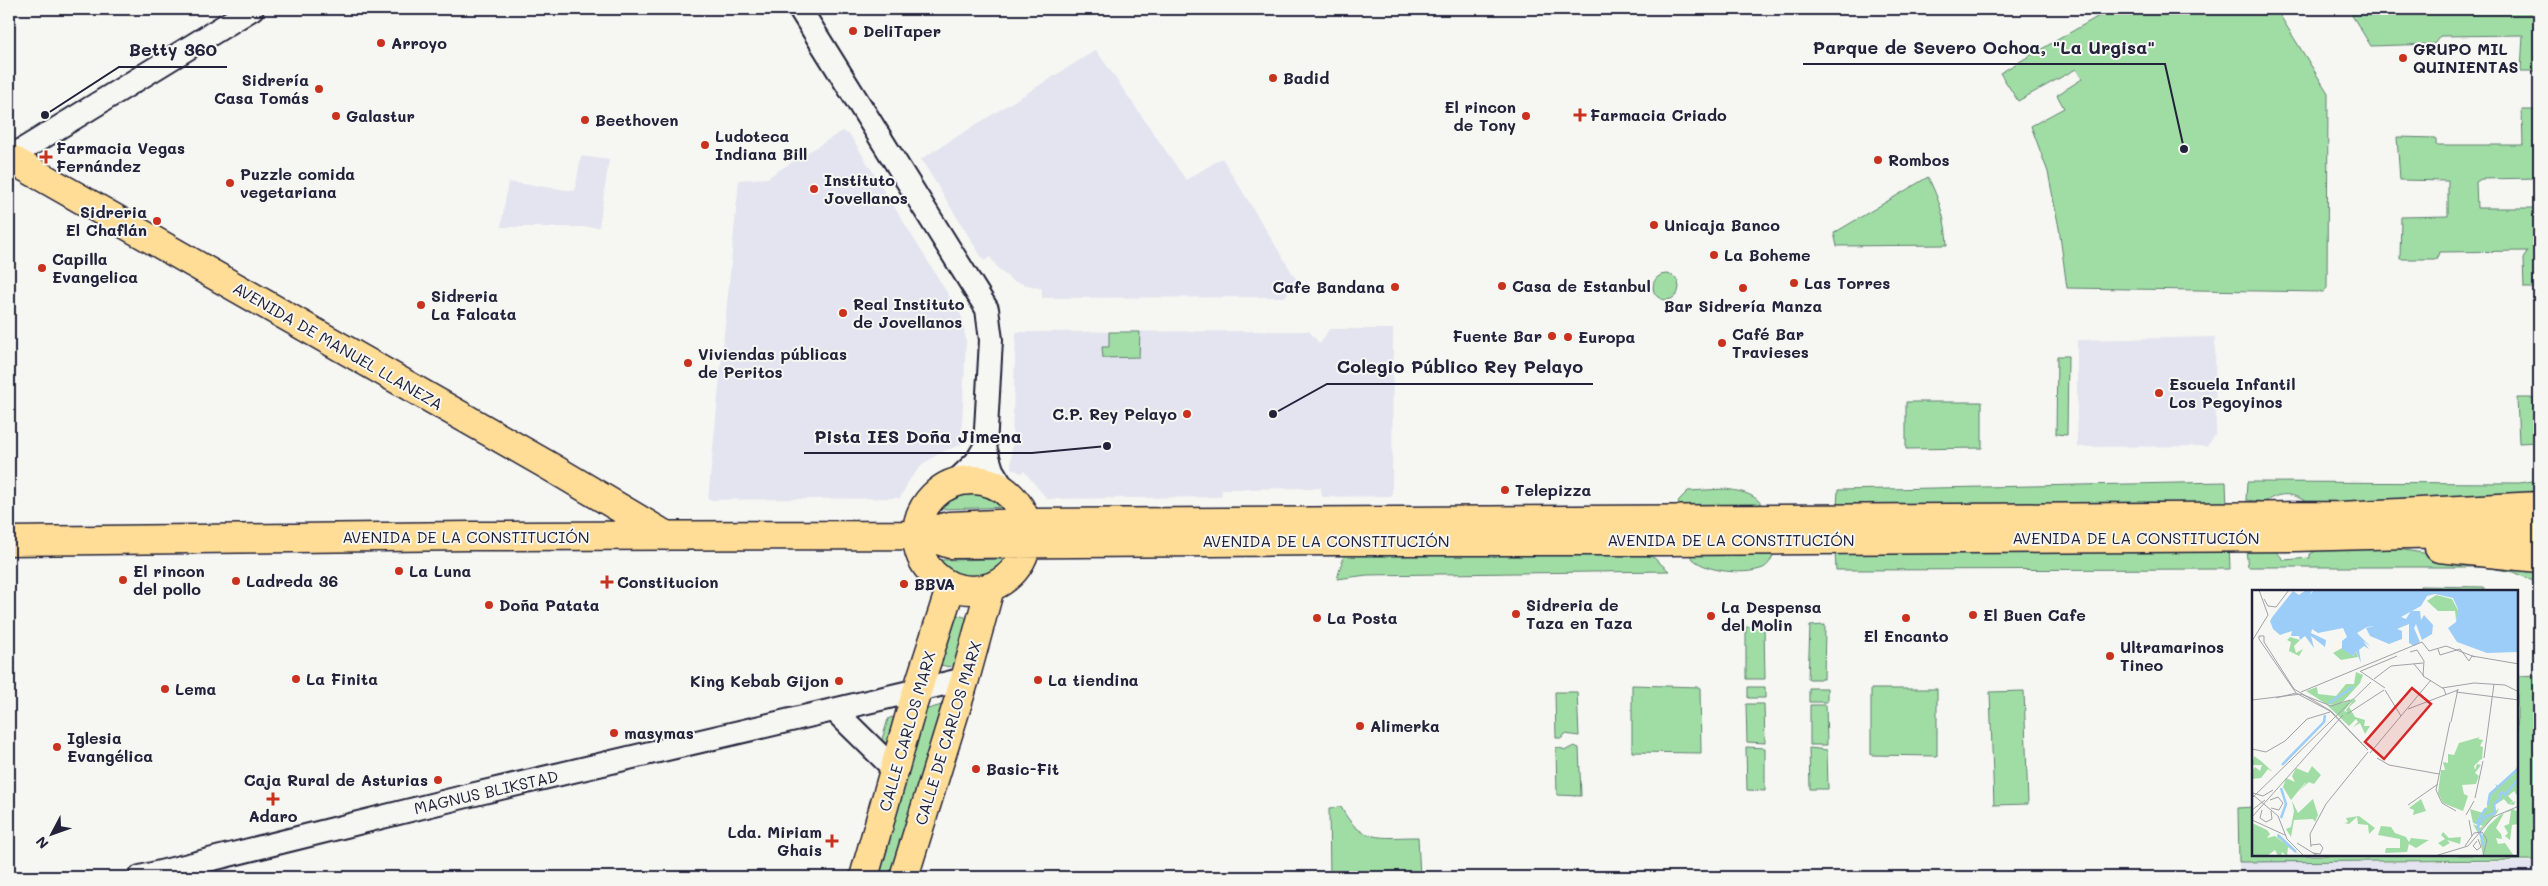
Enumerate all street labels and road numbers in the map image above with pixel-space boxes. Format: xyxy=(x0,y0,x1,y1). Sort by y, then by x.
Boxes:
street label: AVENIDA DE MANUEL LLANEZA xyxy=(229,277,447,414)
street label: AVENIDA DE LA CONSTITUCIÓN xyxy=(342,526,590,547)
street label: AVENIDA DE LA CONSTITUCIÓN xyxy=(2012,527,2260,548)
street label: AVENIDA DE LA CONSTITUCIÓN xyxy=(1607,529,1855,550)
street label: AVENIDA DE LA CONSTITUCIÓN xyxy=(1202,530,1450,551)
street label: CALLE DE CARLOS MARX xyxy=(909,638,986,828)
street label: CALLE CARLOS MARX xyxy=(874,648,940,814)
street label: MAGNUS BLIKSTAD xyxy=(412,765,560,818)

